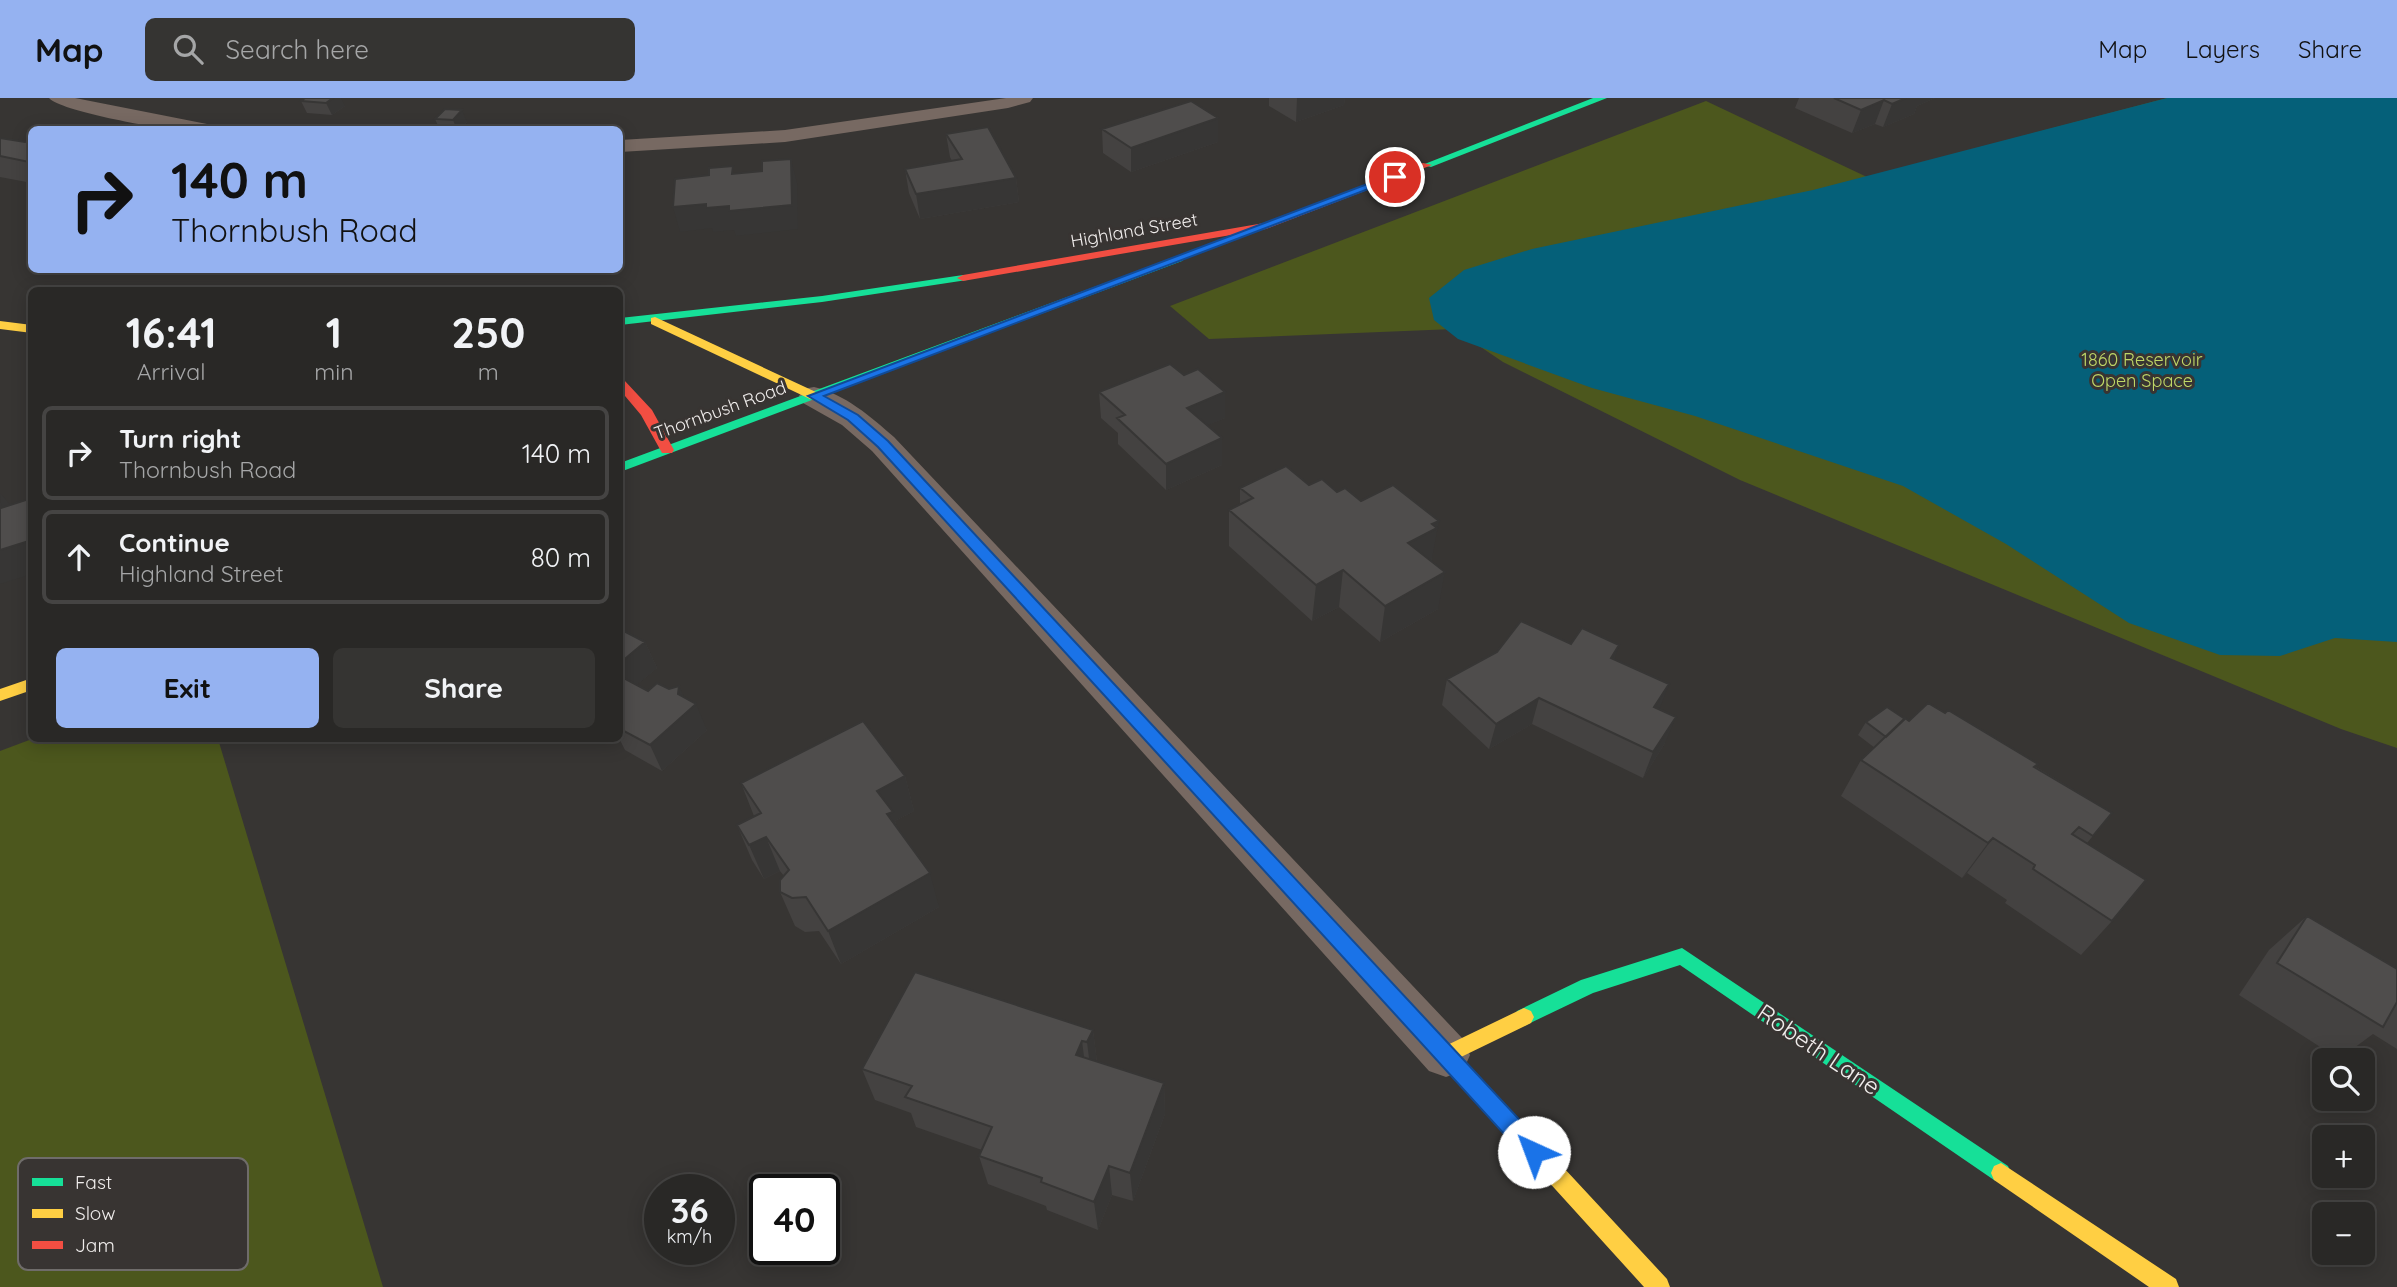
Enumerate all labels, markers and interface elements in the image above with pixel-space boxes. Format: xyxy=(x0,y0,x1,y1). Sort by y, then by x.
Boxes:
search box xyxy=(145,18,635,81)
text: Map xyxy=(35,29,103,70)
icon: search xyxy=(169,30,207,68)
text: Search here xyxy=(225,33,369,66)
text: Map xyxy=(2098,34,2147,64)
text: Layers xyxy=(2185,34,2260,64)
text: Share xyxy=(2298,34,2362,64)
pin xyxy=(1365,147,1425,207)
text: 140 m xyxy=(171,149,308,210)
icon: right xyxy=(56,154,147,245)
icon: arrive xyxy=(1376,158,1414,196)
street label: Highland Street xyxy=(1069,207,1199,253)
text: Thornbush Road xyxy=(171,210,418,250)
text: 16:41 xyxy=(126,306,217,359)
text: 1 xyxy=(326,306,342,359)
text: 250 xyxy=(451,306,525,359)
park label: 1860 Reservoir Open Space xyxy=(2081,348,2203,392)
text: Arrival xyxy=(137,357,206,386)
text: min xyxy=(314,357,354,386)
text: m xyxy=(478,357,499,386)
street label: Thornbush Road xyxy=(651,375,789,445)
text: Turn right xyxy=(119,422,241,455)
icon: right xyxy=(60,434,98,472)
text: 140 m xyxy=(522,437,591,470)
text: Thornbush Road xyxy=(119,455,296,484)
text: Continue xyxy=(119,526,230,559)
icon: ahead xyxy=(60,538,98,576)
text: 80 m xyxy=(531,541,591,574)
text: Highland Street xyxy=(119,559,284,588)
button: Exit xyxy=(56,648,319,728)
button: Share xyxy=(333,648,595,728)
street label: Robeth Lane xyxy=(1752,997,1886,1101)
map controls xyxy=(2312,1048,2375,1265)
button: search xyxy=(2312,1048,2375,1111)
position arrow xyxy=(1497,1115,1571,1189)
button: + xyxy=(2312,1125,2375,1188)
legend xyxy=(18,1158,248,1270)
text: Fast xyxy=(75,1170,112,1194)
speed limit sign: 40 xyxy=(749,1174,840,1265)
text: 36 xyxy=(670,1188,709,1232)
text: Slow xyxy=(75,1201,116,1225)
button: − xyxy=(2312,1202,2375,1265)
text: km/h xyxy=(667,1225,712,1248)
text: Jam xyxy=(75,1233,115,1257)

